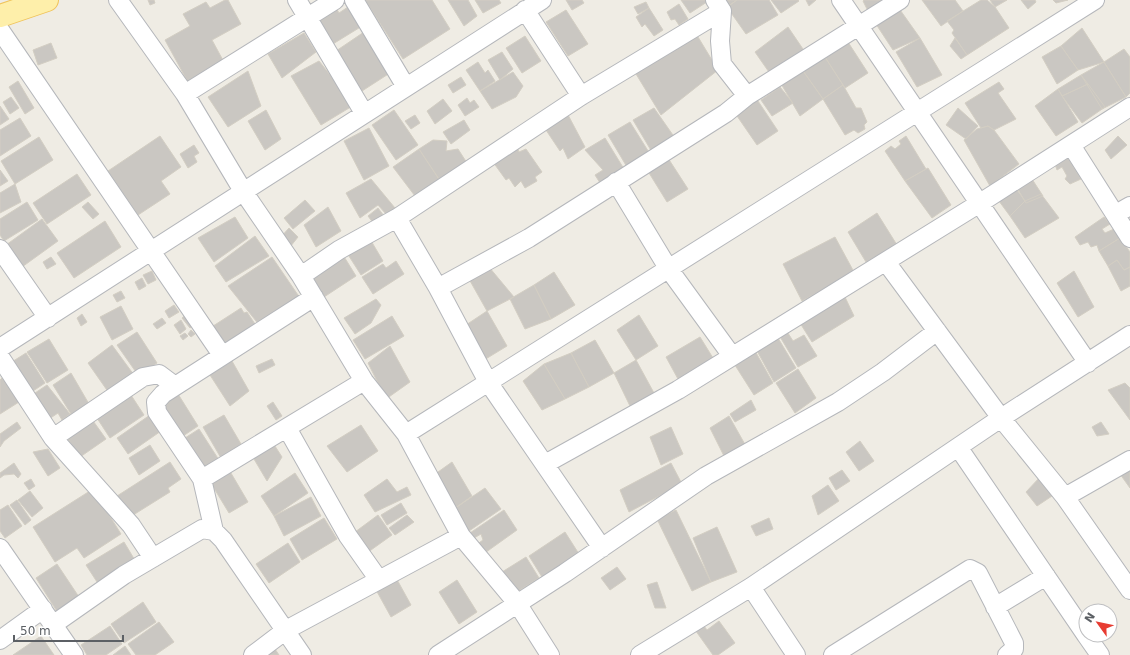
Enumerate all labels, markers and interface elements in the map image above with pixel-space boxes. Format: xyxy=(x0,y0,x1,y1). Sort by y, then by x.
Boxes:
north arrow xyxy=(1078,603,1118,643)
text: N xyxy=(1082,610,1098,625)
scale bar xyxy=(14,617,123,643)
text: 50 m xyxy=(20,624,51,638)

